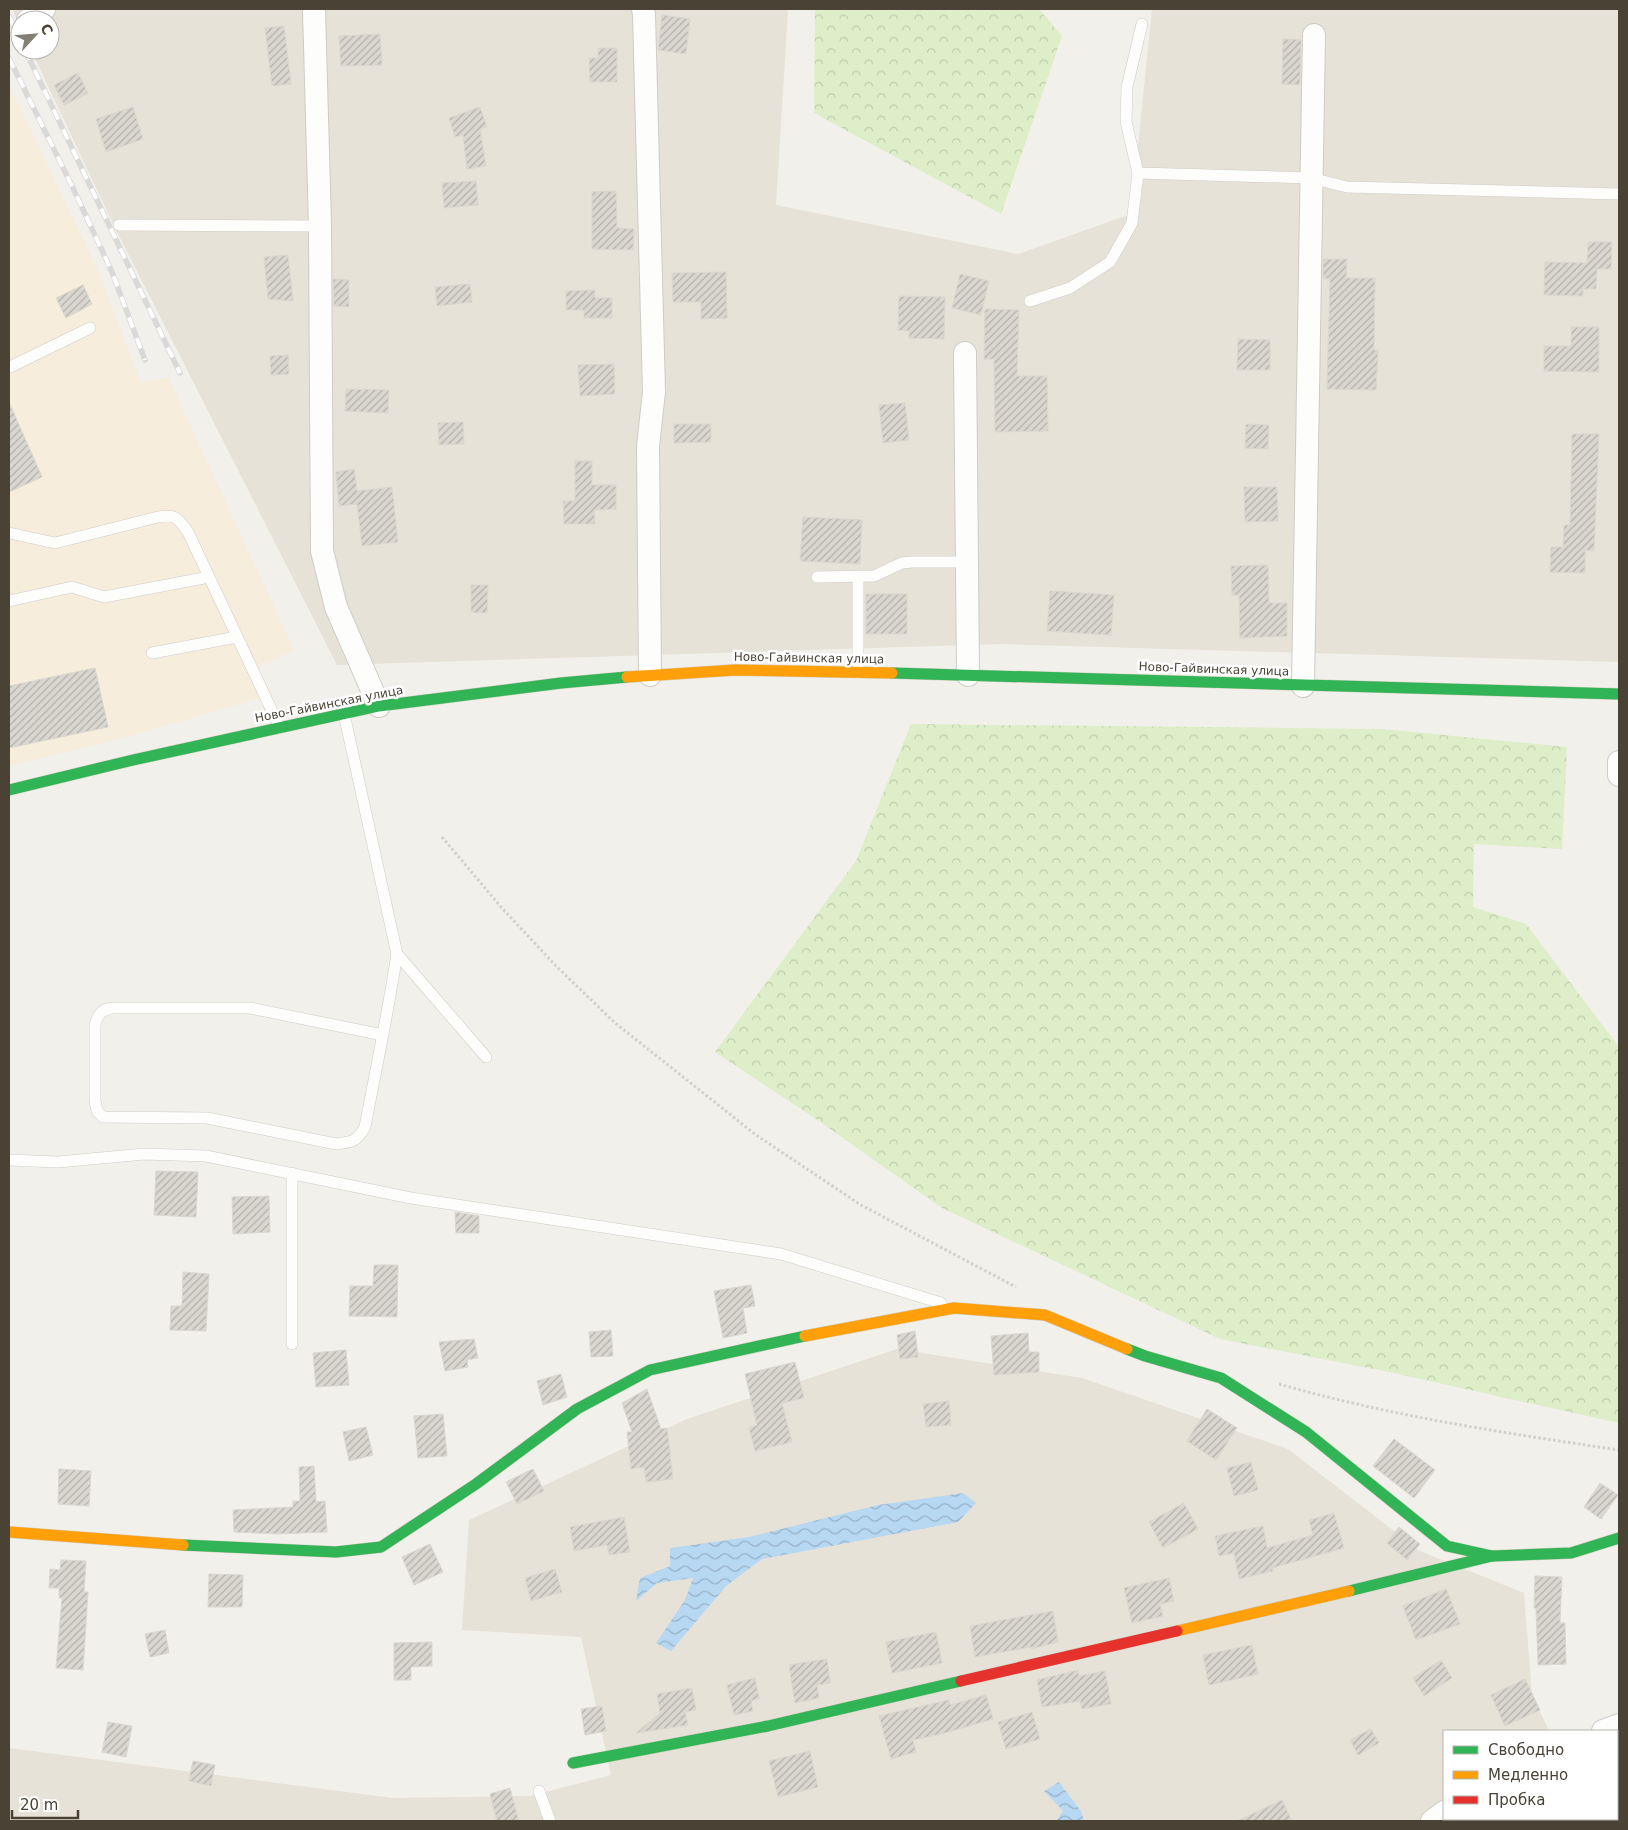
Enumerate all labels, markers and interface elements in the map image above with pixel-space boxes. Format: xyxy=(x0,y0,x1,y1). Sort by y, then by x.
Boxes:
north arrow xyxy=(10,10,60,60)
text: С xyxy=(37,21,56,37)
street label: Ново-Гайвинская улица xyxy=(734,650,884,666)
street label: Ново-Гайвинская улица xyxy=(1138,659,1290,679)
street label: Ново-Гайвинская улица xyxy=(254,683,404,725)
legend xyxy=(1443,1730,1618,1820)
text: Свободно xyxy=(1488,1741,1564,1759)
text: Медленно xyxy=(1488,1766,1568,1784)
scale bar xyxy=(12,1788,79,1820)
text: Пробка xyxy=(1488,1791,1545,1809)
text: 20 m xyxy=(20,1796,58,1814)

